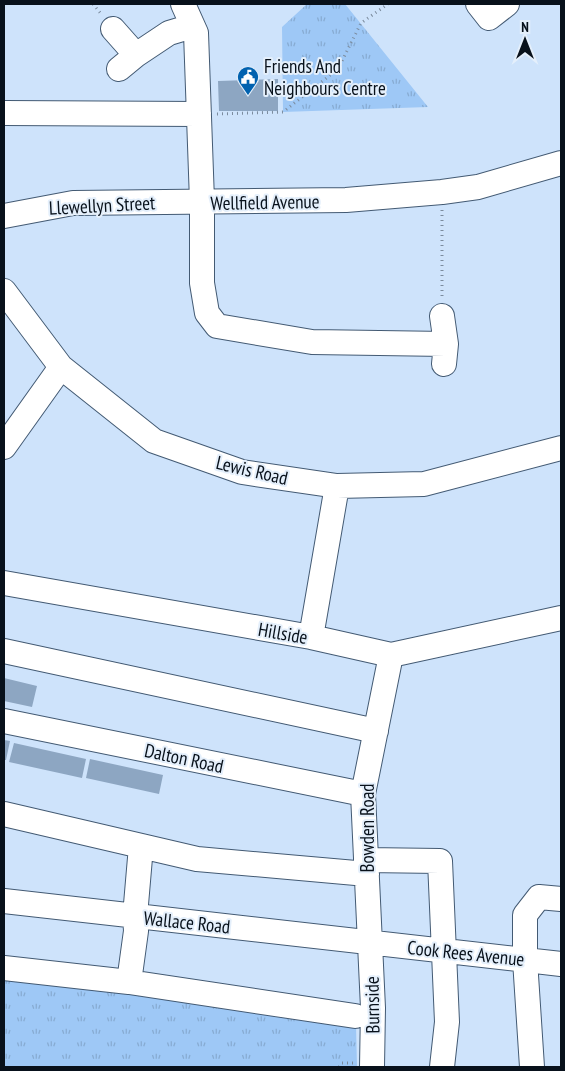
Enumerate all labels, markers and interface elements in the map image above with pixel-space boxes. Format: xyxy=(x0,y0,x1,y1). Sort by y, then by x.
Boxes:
north arrow xyxy=(500,15,550,65)
text: N xyxy=(521,18,529,36)
place label: Friends And Neighbours Centre xyxy=(264,54,386,100)
public building icon: Friends And Neighbours Centre xyxy=(236,65,260,96)
street label: Wellfield Avenue xyxy=(210,189,320,215)
street label: Llewellyn Street xyxy=(48,190,157,220)
street label: Lewis Road xyxy=(214,450,290,490)
street label: Hillside xyxy=(256,617,310,649)
street label: Dalton Road xyxy=(142,738,226,778)
street label: Bowden Road xyxy=(355,783,379,873)
street label: Wallace Road xyxy=(143,906,231,938)
street label: Cook Rees Avenue xyxy=(406,935,526,971)
street label: Burnside xyxy=(359,976,384,1034)

